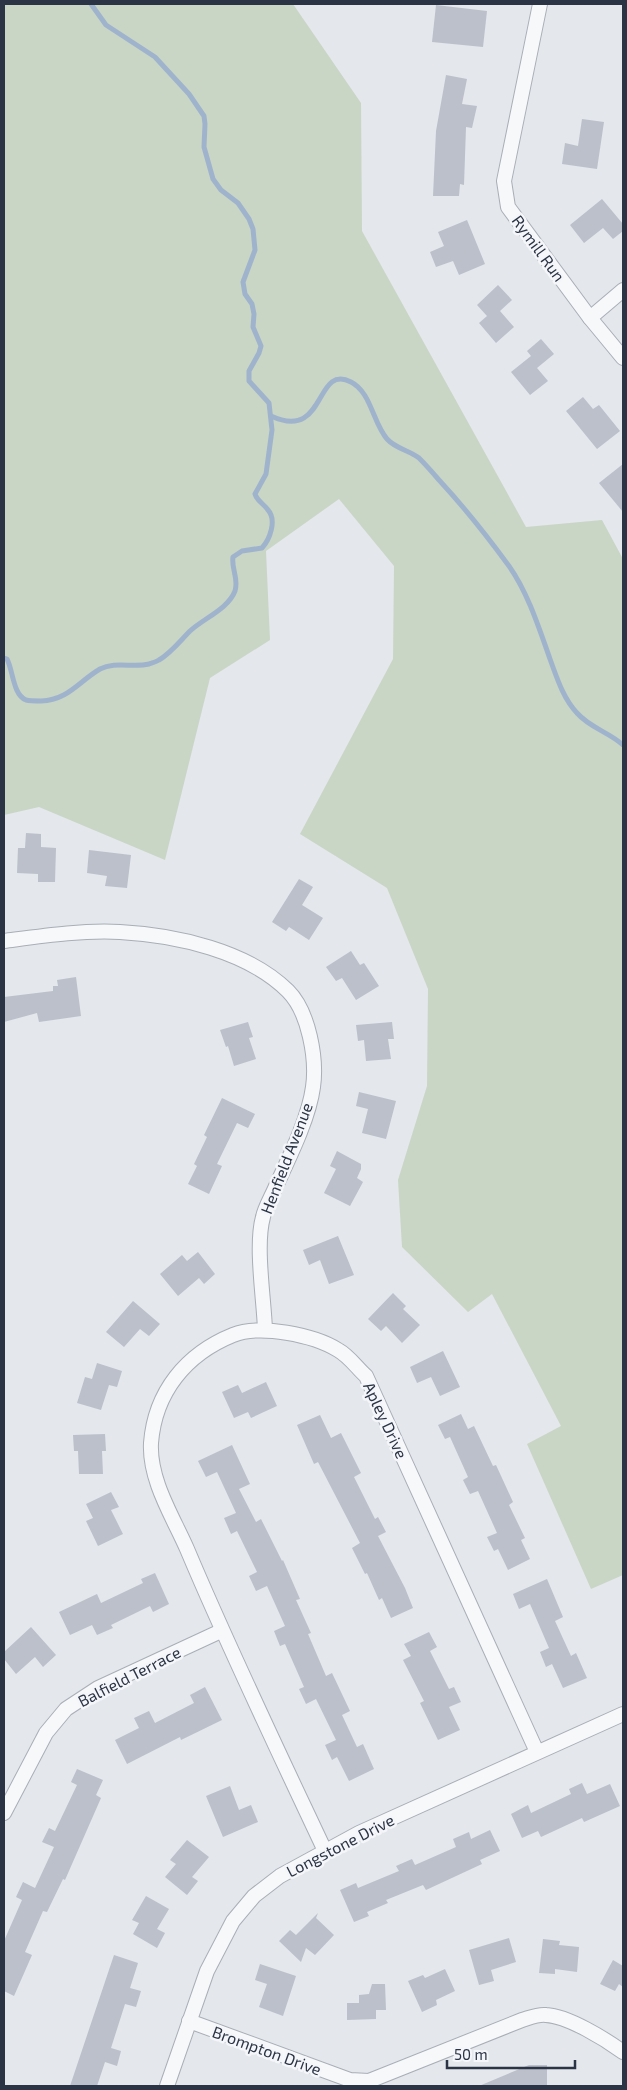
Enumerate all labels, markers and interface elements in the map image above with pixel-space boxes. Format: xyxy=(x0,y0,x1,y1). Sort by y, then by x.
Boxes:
street label: Rymill Run xyxy=(509,211,569,285)
street label: Henfield Avenue xyxy=(256,1100,316,1216)
street label: Apley Drive xyxy=(360,1379,412,1461)
street label: Balfield Terrace xyxy=(74,1642,184,1710)
street label: Longstone Drive xyxy=(283,1810,397,1880)
street label: Brompton Drive xyxy=(210,2021,324,2079)
scale bar xyxy=(447,2038,574,2070)
text: 50 m xyxy=(454,2045,488,2063)

